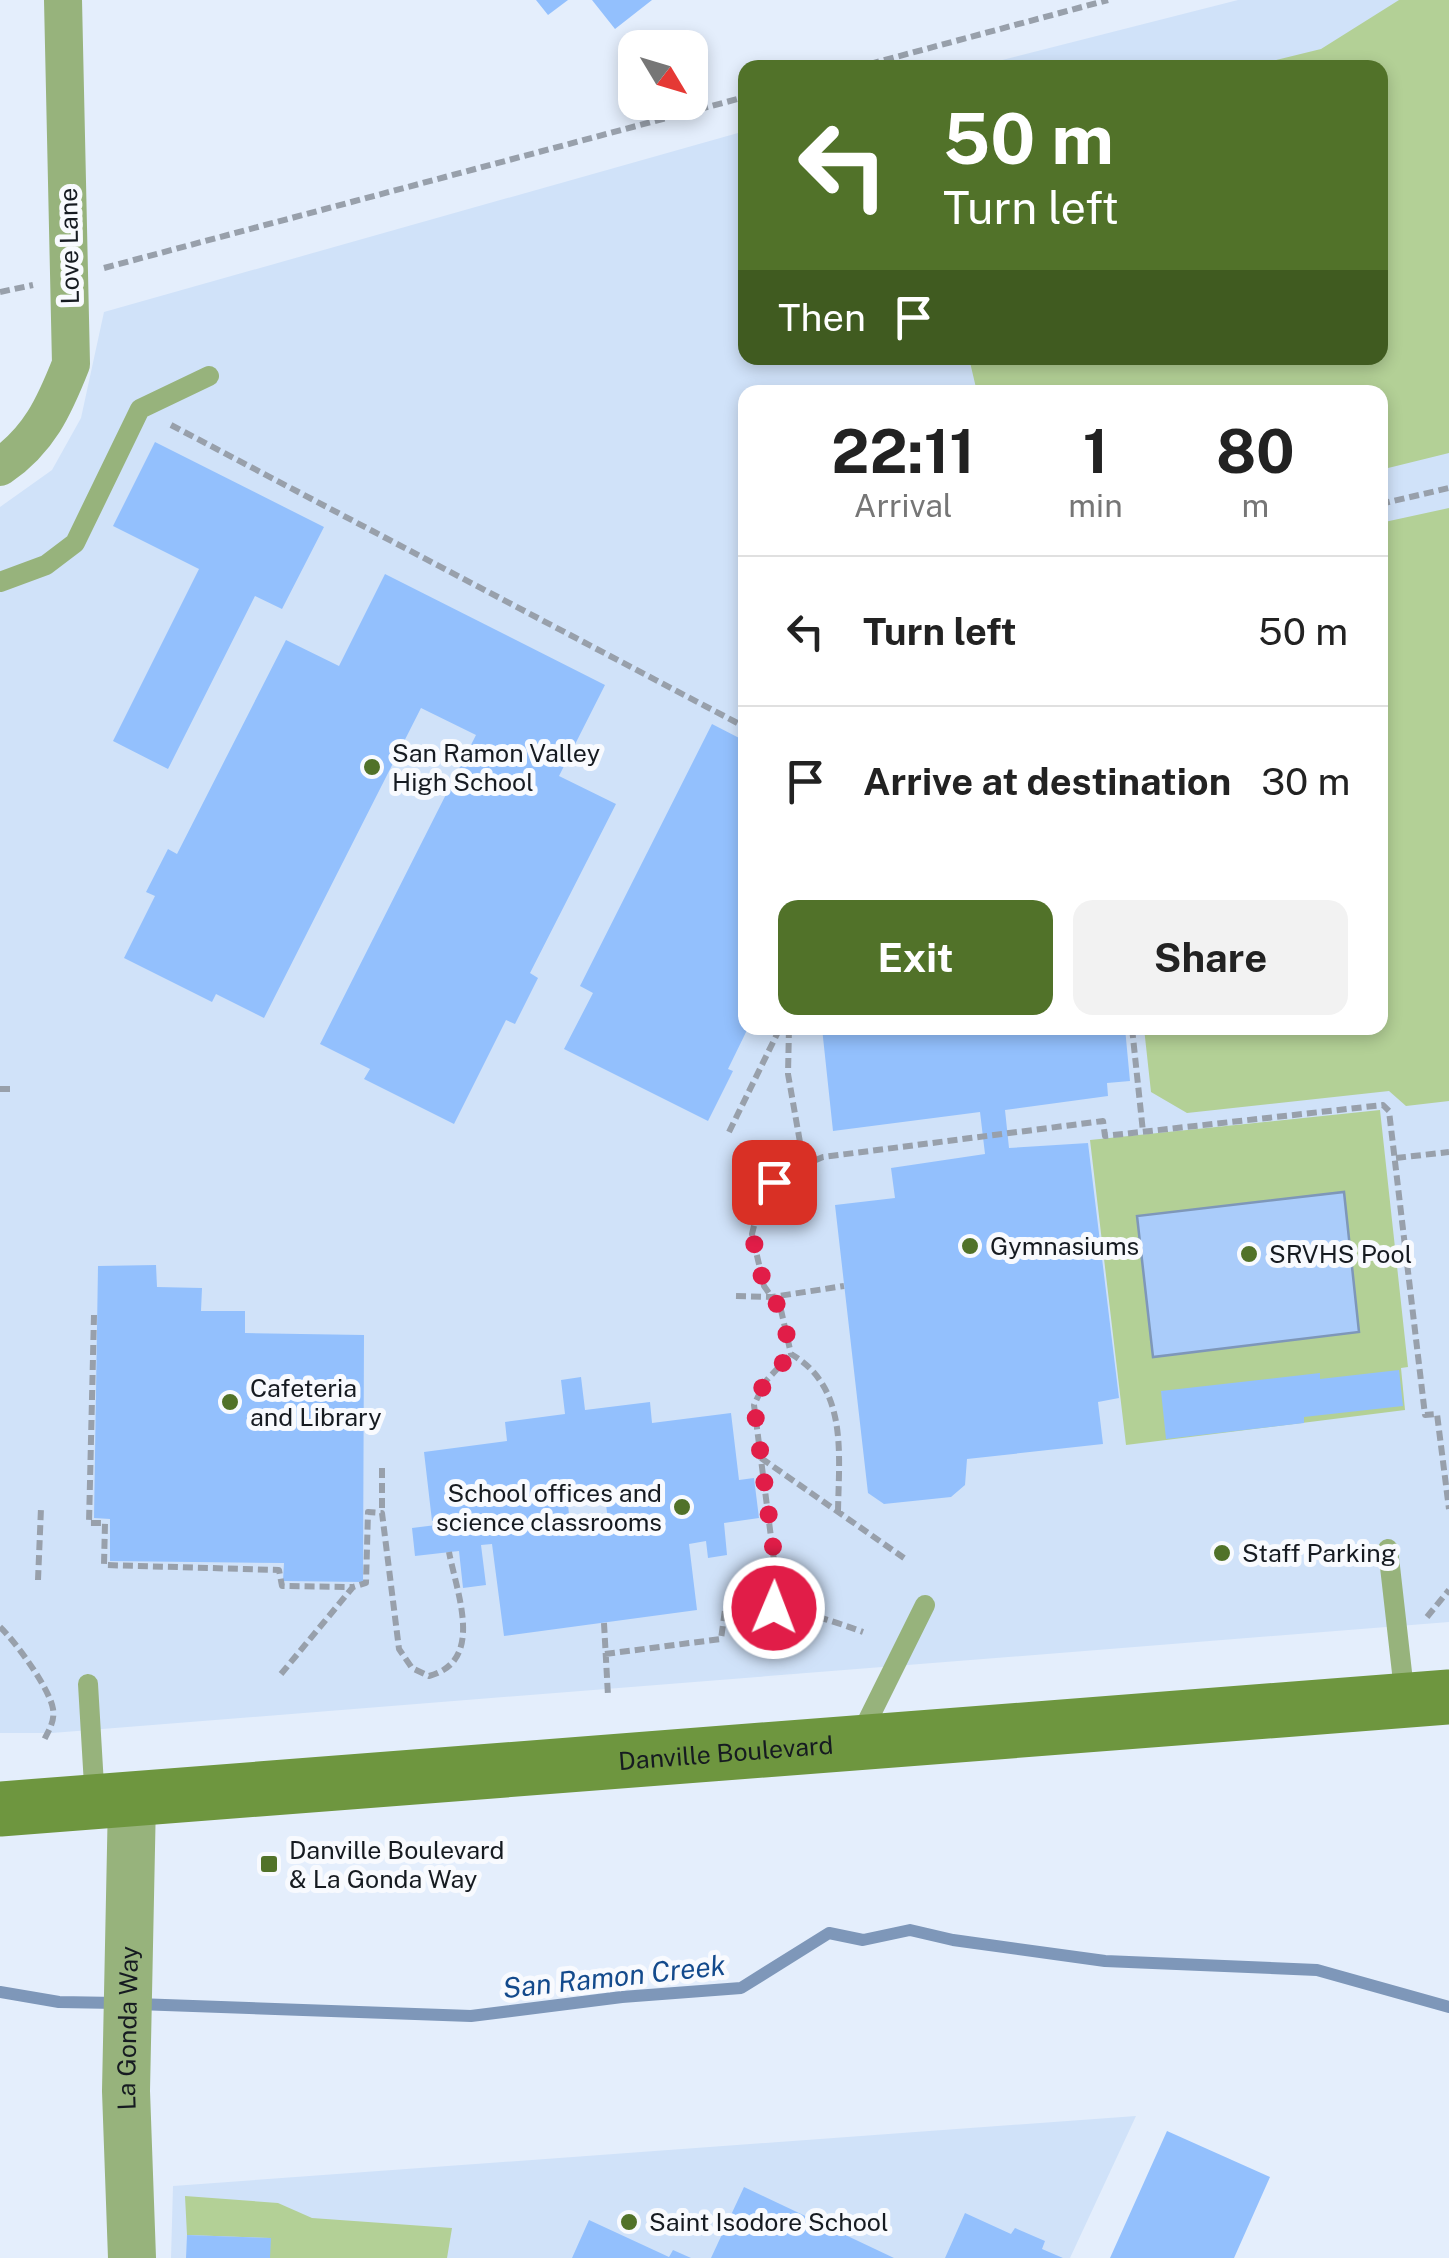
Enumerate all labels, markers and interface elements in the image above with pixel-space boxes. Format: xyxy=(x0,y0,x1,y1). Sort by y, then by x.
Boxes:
north arrow xyxy=(618,30,708,120)
map controls xyxy=(618,30,708,120)
text: 50 m xyxy=(943,97,1114,180)
icon: left xyxy=(778,100,908,230)
text: Turn left xyxy=(943,181,1119,234)
street label: Love Lane xyxy=(53,187,85,305)
icon: arrive xyxy=(886,290,941,345)
text: Then xyxy=(778,295,866,340)
text: 22:11 xyxy=(831,416,975,487)
text: 1 xyxy=(1083,416,1108,487)
text: 80 xyxy=(1216,416,1295,487)
text: Arrival xyxy=(854,487,953,524)
text: min xyxy=(1068,487,1123,524)
text: m xyxy=(1241,487,1269,524)
icon: left xyxy=(778,604,833,659)
text: Turn left xyxy=(863,609,1017,654)
text: 50 m xyxy=(1258,609,1348,654)
place label: San Ramon Valley High School xyxy=(392,738,600,797)
icon: arrive xyxy=(778,754,833,809)
marker: San Ramon Valley High School xyxy=(361,756,383,778)
text: Arrive at destination xyxy=(863,759,1231,804)
text: 30 m xyxy=(1261,759,1350,804)
button: Exit xyxy=(778,900,1053,1015)
button: Share xyxy=(1073,900,1348,1015)
pin xyxy=(732,1140,817,1225)
icon: arrive xyxy=(747,1155,802,1210)
place label: Gymnasiums xyxy=(990,1231,1139,1261)
marker: Gymnasiums xyxy=(959,1235,981,1257)
place label: SRVHS Pool xyxy=(1269,1239,1412,1269)
marker: SRVHS Pool xyxy=(1238,1243,1260,1265)
place label: Cafeteria and Library xyxy=(250,1373,382,1432)
marker: Cafeteria and Library xyxy=(219,1391,241,1413)
place label: School offices and science classrooms xyxy=(436,1478,662,1537)
marker: School offices and science classrooms xyxy=(671,1496,693,1518)
place label: Staff Parking xyxy=(1242,1538,1396,1568)
marker: Staff Parking xyxy=(1211,1542,1233,1564)
position arrow xyxy=(722,1556,826,1660)
street label: Danville Boulevard xyxy=(617,1730,834,1776)
place label: Danville Boulevard & La Gonda Way xyxy=(289,1835,504,1894)
marker: Danville Boulevard & La Gonda Way xyxy=(258,1853,280,1875)
street label: La Gonda Way xyxy=(111,1946,144,2111)
water label: San Ramon Creek xyxy=(501,1948,727,2004)
place label: Saint Isodore School xyxy=(649,2207,889,2237)
marker: Saint Isodore School xyxy=(618,2211,640,2233)

